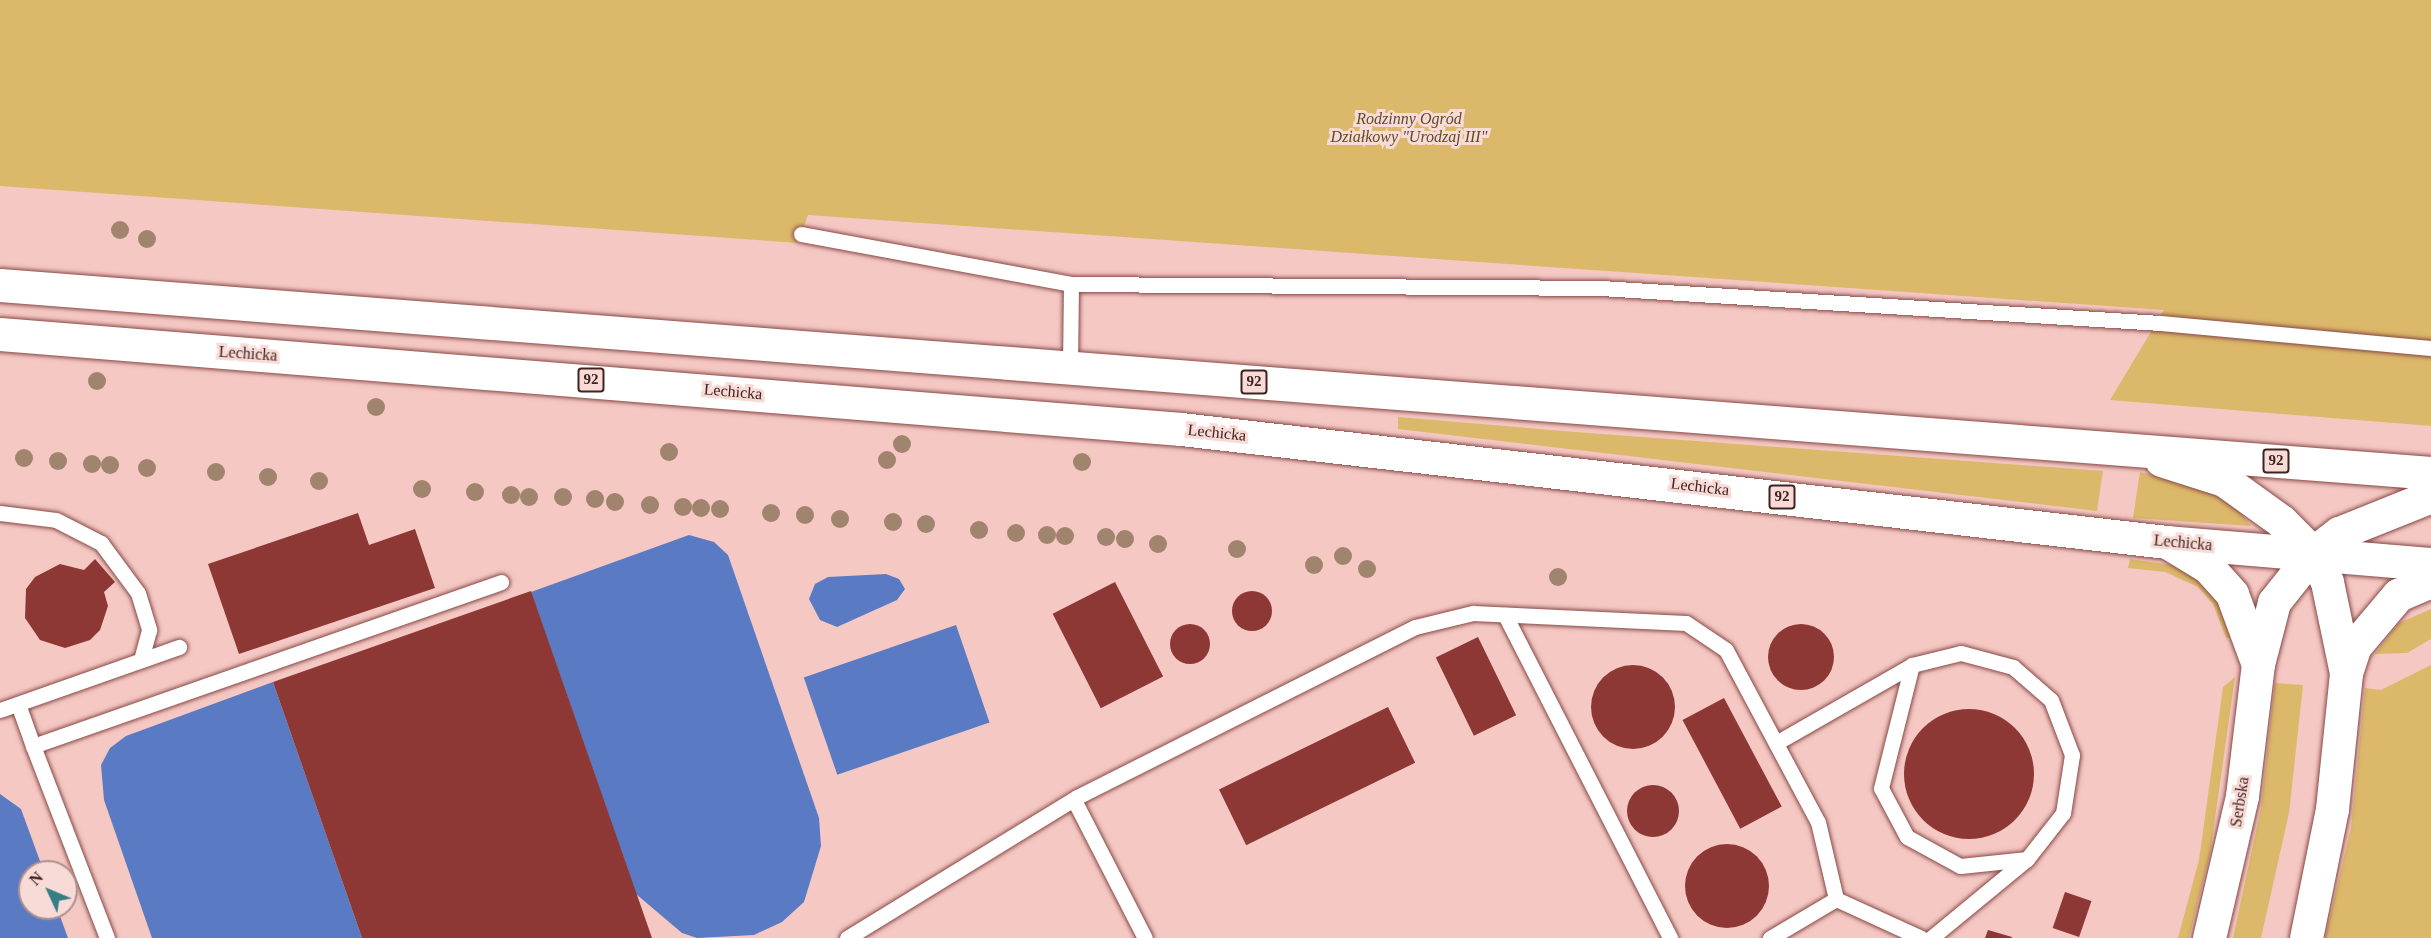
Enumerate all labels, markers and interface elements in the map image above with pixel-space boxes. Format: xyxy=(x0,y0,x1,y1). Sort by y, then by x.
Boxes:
park label: Rodzinny Ogród Działkowy "Urodzaj III" xyxy=(1331,109,1487,147)
street label: Lechicka xyxy=(218,342,278,366)
road number: 92 xyxy=(578,368,604,392)
road number: 92 xyxy=(1240,370,1268,394)
street label: Lechicka xyxy=(703,380,763,404)
street label: Lechicka xyxy=(1187,420,1247,446)
road number: 92 xyxy=(2262,449,2290,473)
street label: Lechicka xyxy=(1670,474,1730,500)
road number: 92 xyxy=(1768,485,1796,509)
street label: Lechicka xyxy=(2153,531,2213,555)
street label: Serbska xyxy=(2227,775,2253,829)
north arrow xyxy=(18,860,78,920)
text: N xyxy=(26,868,46,889)

